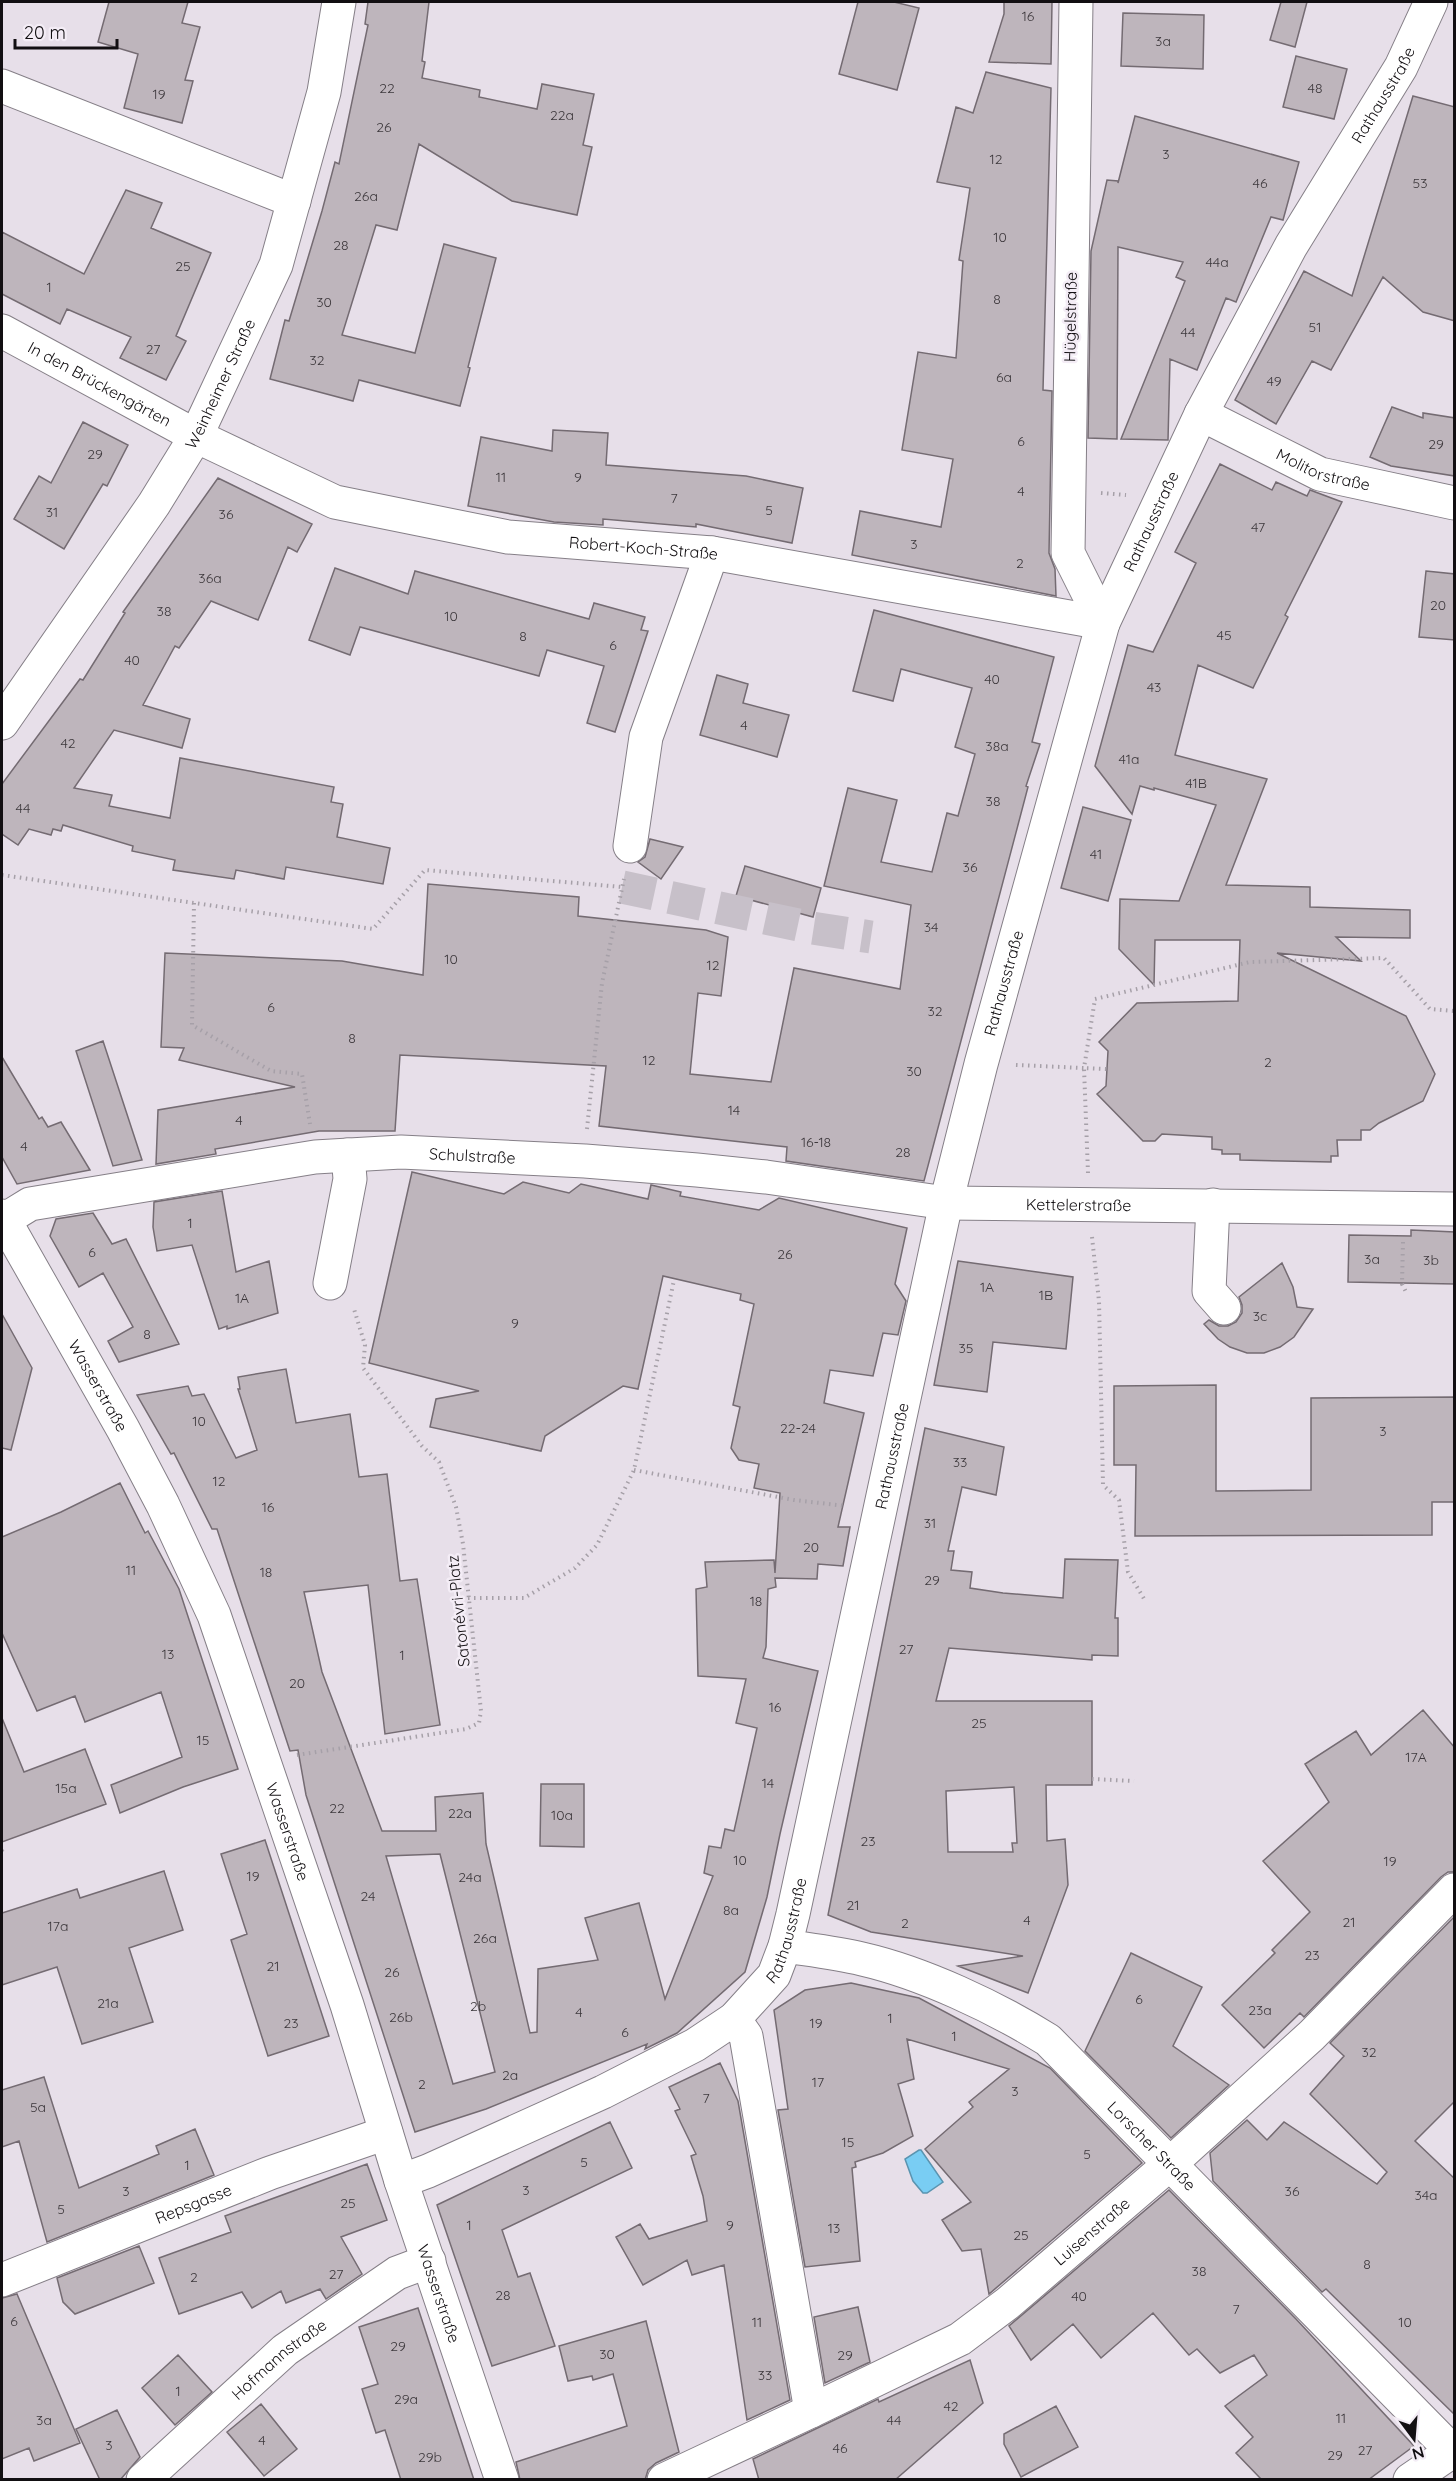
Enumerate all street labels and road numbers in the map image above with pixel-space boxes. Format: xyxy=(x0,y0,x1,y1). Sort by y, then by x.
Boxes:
street label: Rathausstraße xyxy=(1347,44,1419,147)
street label: Hügelstraße xyxy=(1059,272,1081,362)
street label: Weinheimer Straße xyxy=(181,316,259,453)
street label: In den Brückengärten xyxy=(25,337,175,431)
street label: Molitorstraße xyxy=(1273,444,1372,495)
street label: Rathausstraße xyxy=(1119,468,1183,575)
street label: Robert-Koch-Straße xyxy=(568,532,720,564)
street label: Rathausstraße xyxy=(979,928,1027,1038)
street label: Schulstraße xyxy=(429,1143,516,1168)
street label: Kettelerstraße xyxy=(1026,1194,1132,1215)
street label: Wasserstraße xyxy=(64,1336,132,1435)
street label: Rathausstraße xyxy=(870,1401,913,1511)
street label: Satonévri-Platz xyxy=(442,1554,474,1668)
street label: Wasserstraße xyxy=(262,1780,314,1883)
street label: Rathausstraße xyxy=(761,1876,811,1987)
street label: Lorscher Straße xyxy=(1104,2097,1200,2195)
street label: Repsgasse xyxy=(152,2179,234,2228)
street label: Luisenstraße xyxy=(1049,2193,1134,2270)
street label: Wasserstraße xyxy=(413,2242,465,2345)
street label: Hofmannstraße xyxy=(227,2315,330,2404)

